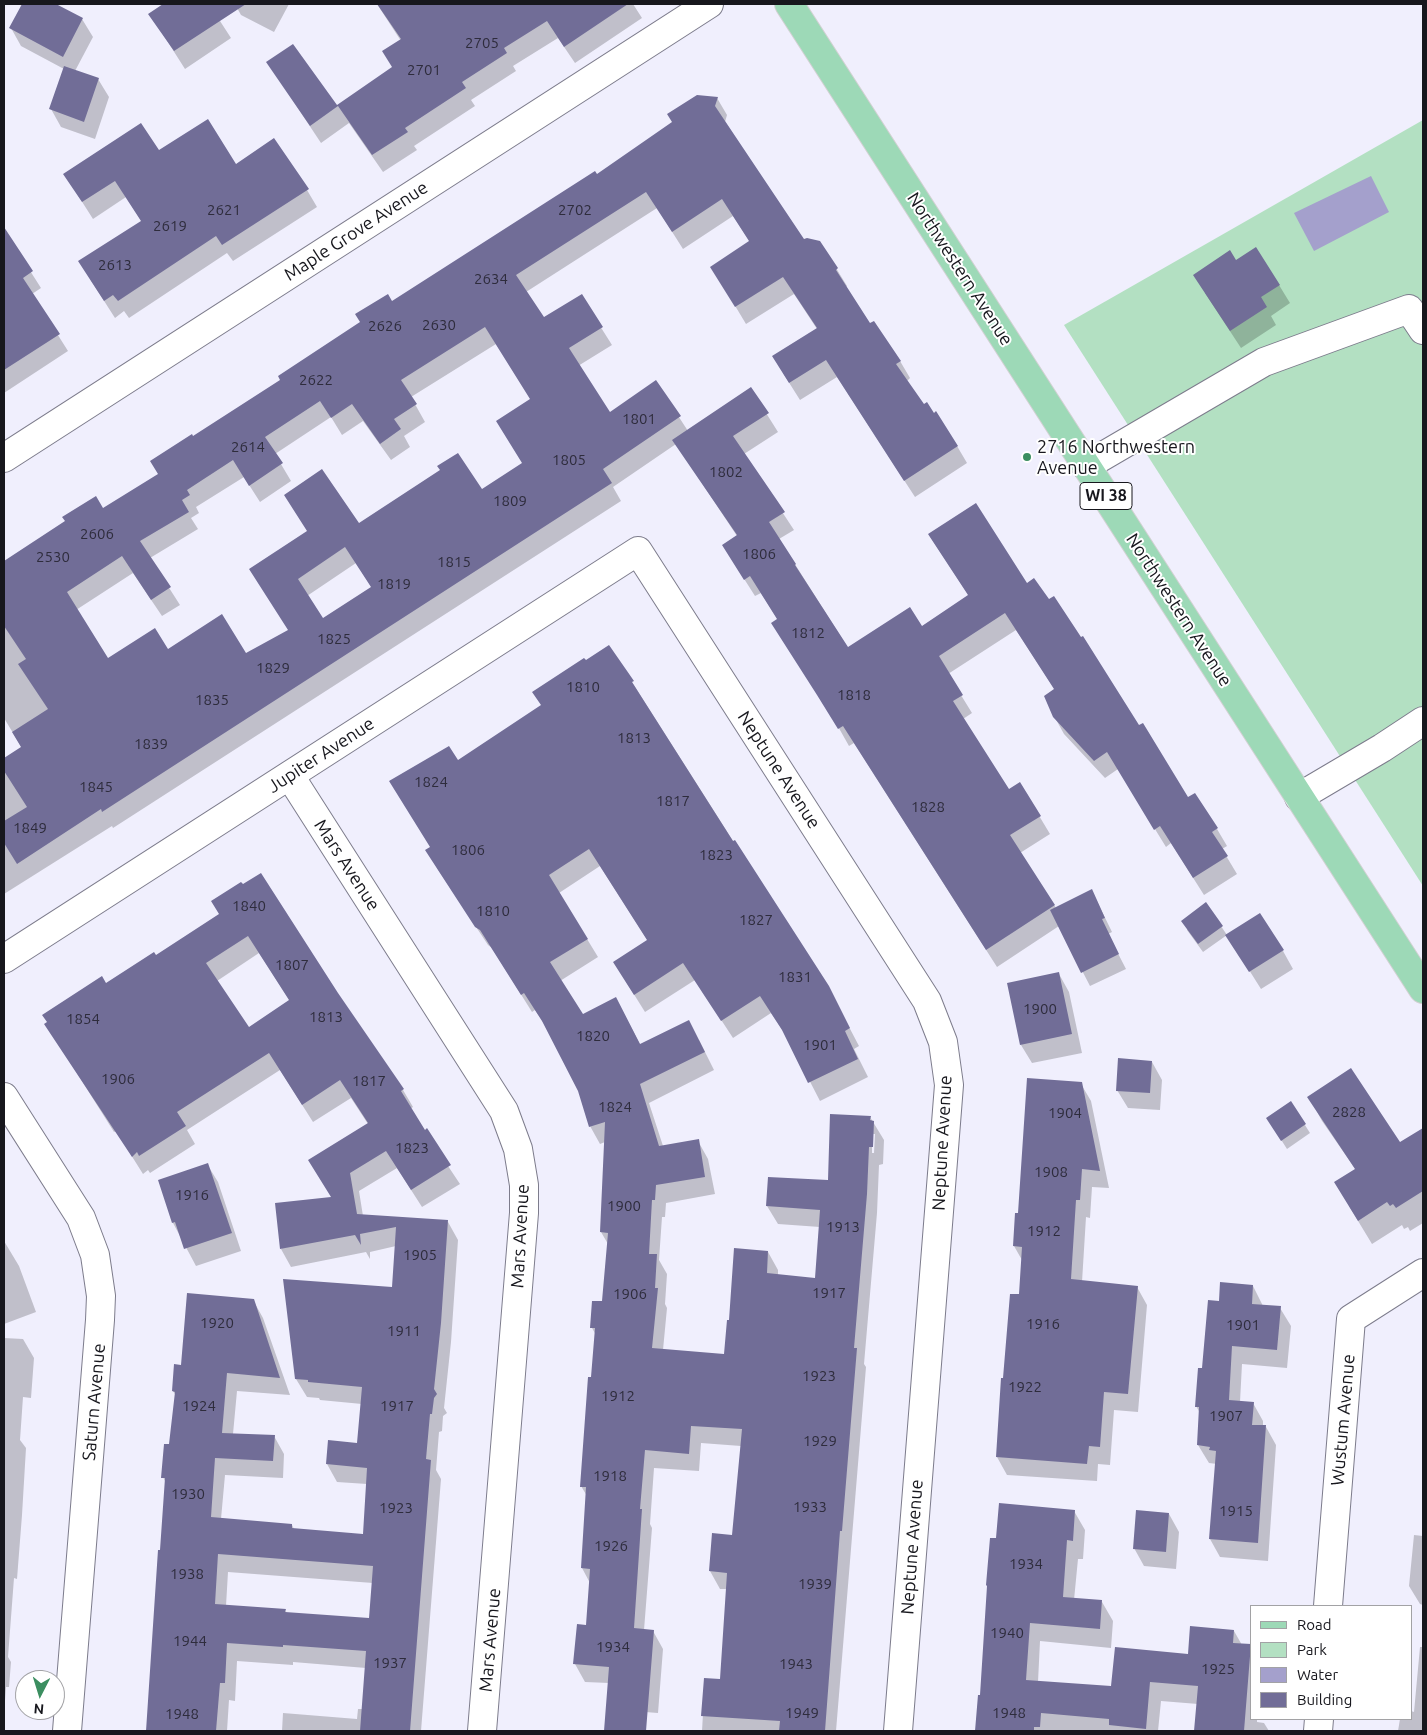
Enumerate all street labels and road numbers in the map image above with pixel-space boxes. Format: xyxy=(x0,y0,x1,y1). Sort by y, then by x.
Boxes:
street label: Maple Grove Avenue xyxy=(280,176,432,286)
street label: Northwestern Avenue xyxy=(902,188,1018,350)
road number: WI 38 xyxy=(1080,482,1132,510)
street label: Northwestern Avenue xyxy=(1121,529,1237,691)
street label: Neptune Avenue xyxy=(733,707,825,833)
street label: Jupiter Avenue xyxy=(264,713,378,797)
street label: Mars Avenue xyxy=(310,815,384,915)
street label: Neptune Avenue xyxy=(928,1075,956,1211)
street label: Mars Avenue xyxy=(506,1183,534,1289)
street label: Saturn Avenue xyxy=(78,1342,110,1462)
street label: Wustum Avenue xyxy=(1326,1353,1360,1487)
street label: Neptune Avenue xyxy=(896,1479,928,1615)
street label: Mars Avenue xyxy=(475,1587,505,1693)

